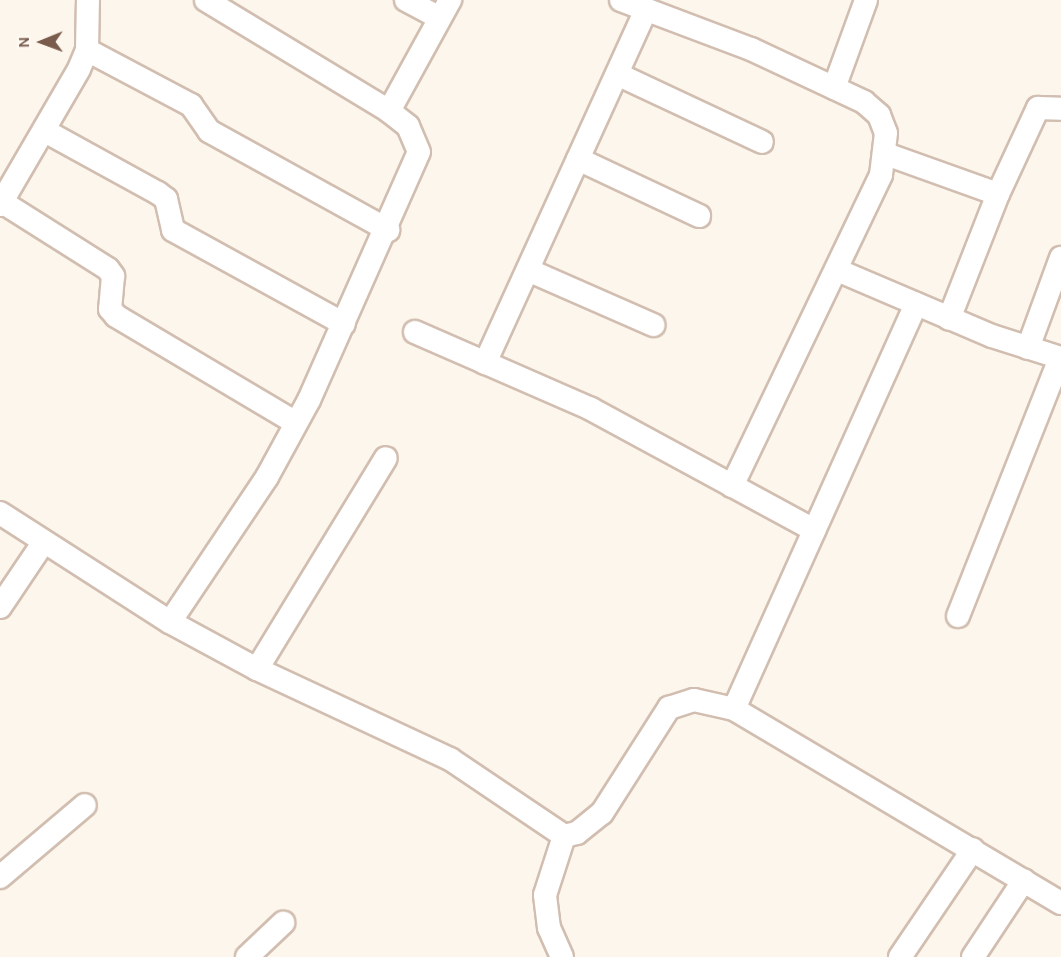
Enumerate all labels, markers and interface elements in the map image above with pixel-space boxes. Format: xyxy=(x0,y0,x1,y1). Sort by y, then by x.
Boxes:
north arrow xyxy=(12,12,72,72)
text: N xyxy=(14,36,33,48)

